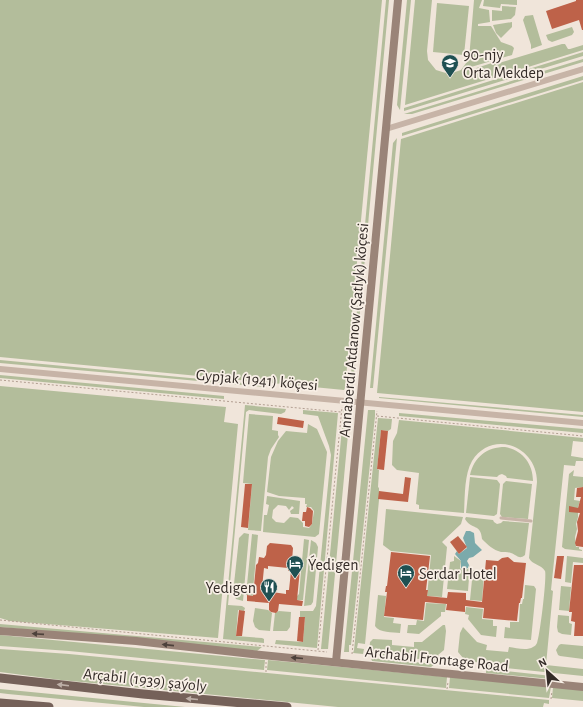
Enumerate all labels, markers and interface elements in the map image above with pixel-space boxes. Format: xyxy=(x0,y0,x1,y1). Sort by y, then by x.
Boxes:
place label: 90-njy Orta Mekdep xyxy=(463,47,544,81)
school or university icon: 90-njy Orta Mekdep xyxy=(440,53,460,78)
street label: Annaberdi Atdanow (Şatlyk) köçesi xyxy=(337,222,372,438)
street label: Gypjak (1941) köçesi xyxy=(195,367,319,394)
hotel icon: Ýedigen xyxy=(285,554,305,579)
place label: Ýedigen xyxy=(308,555,358,573)
hotel icon: Serdar Hotel xyxy=(396,563,416,588)
place label: Serdar Hotel xyxy=(419,566,497,582)
restaurant icon: Yedigen xyxy=(259,577,279,602)
place label: Yedigen xyxy=(206,580,256,596)
one-way arrow xyxy=(32,630,44,637)
one-way arrow xyxy=(162,641,174,648)
street label: Archabil Frontage Road xyxy=(364,643,510,674)
north arrow xyxy=(527,651,567,691)
one-way arrow xyxy=(291,655,303,662)
text: N xyxy=(537,656,549,669)
street label: Arçabil (1939) şaýoly xyxy=(82,666,208,695)
one-way arrow xyxy=(57,682,69,688)
one-way arrow xyxy=(186,695,198,702)

